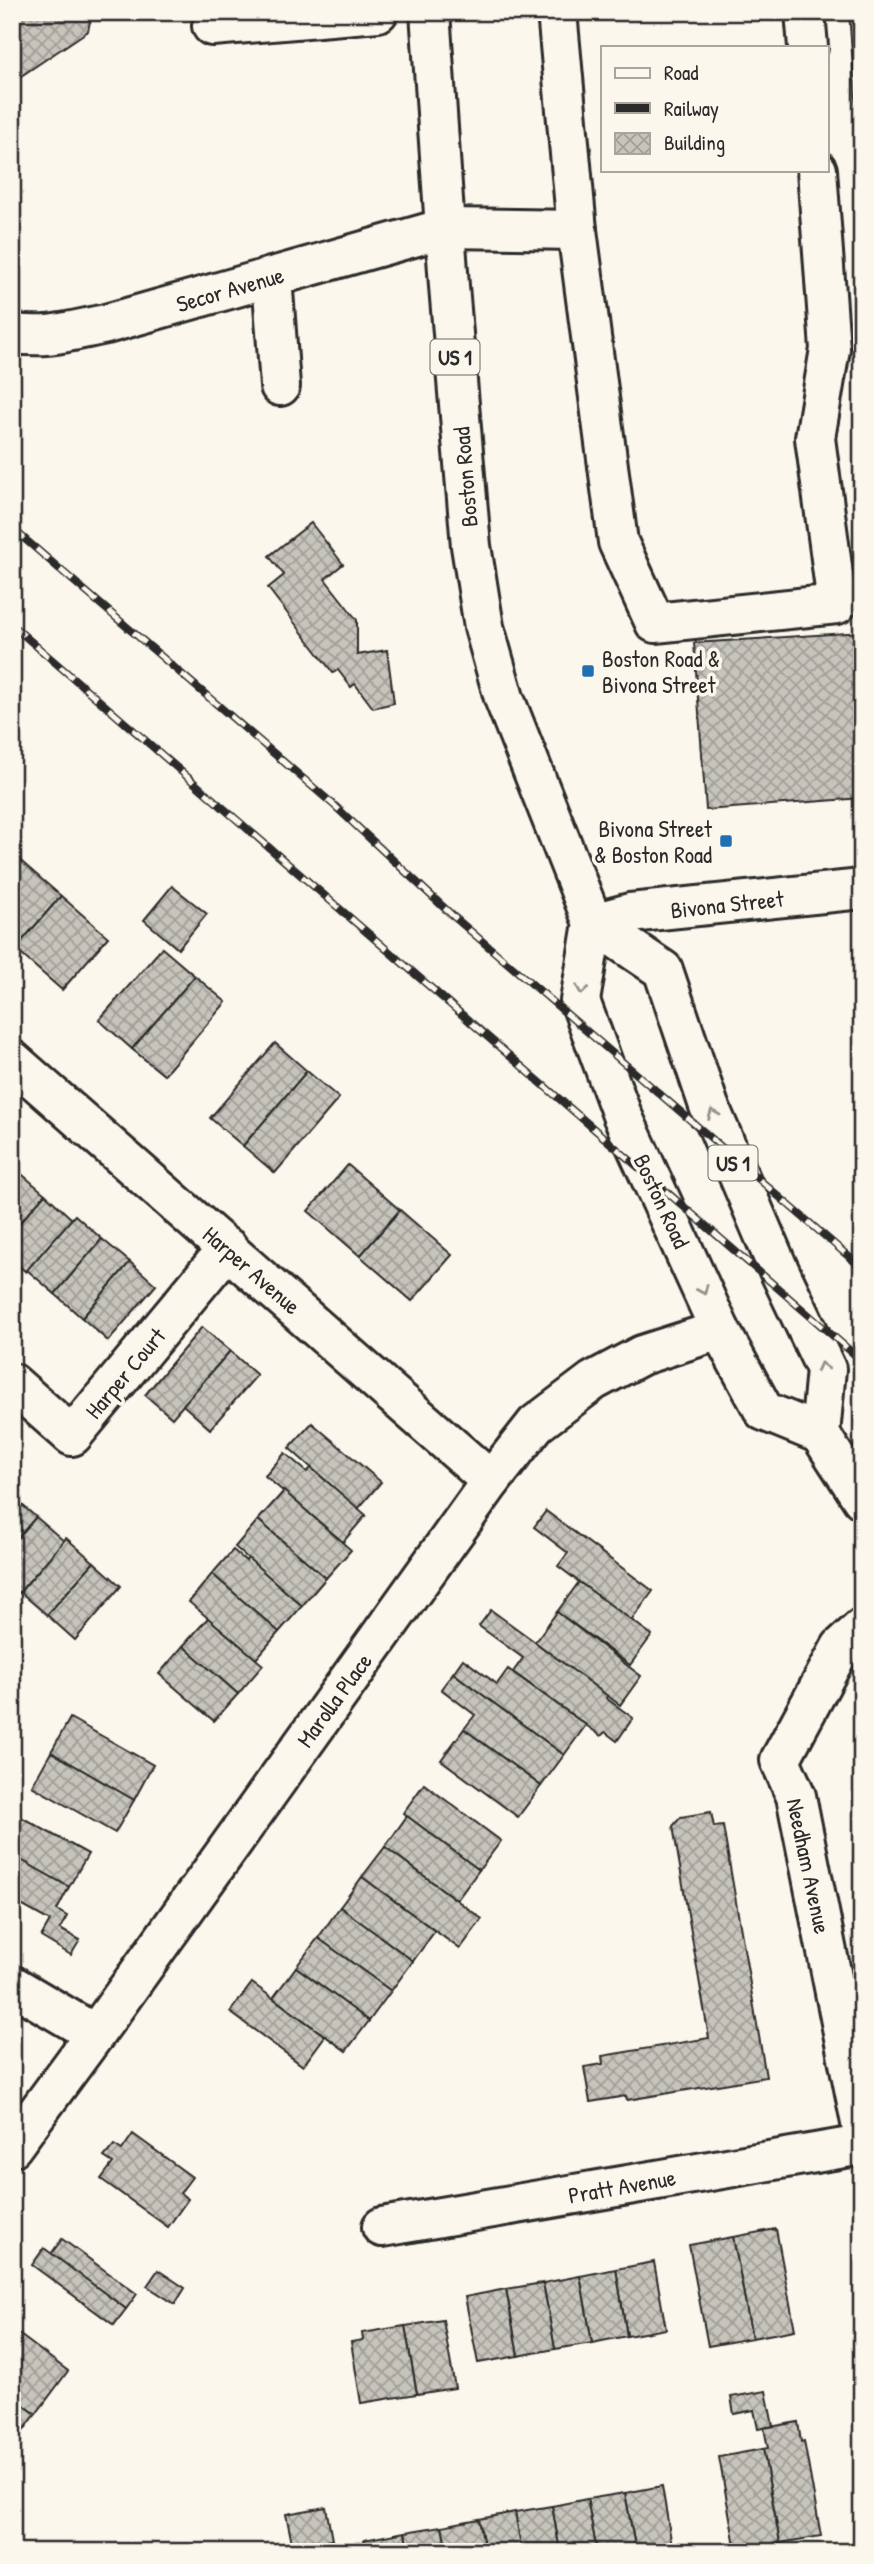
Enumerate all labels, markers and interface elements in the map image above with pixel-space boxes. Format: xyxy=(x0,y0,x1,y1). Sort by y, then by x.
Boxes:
legend xyxy=(601,46,828,172)
text: Road xyxy=(664,58,698,87)
text: Railway xyxy=(664,94,719,123)
text: Building xyxy=(664,128,725,157)
street label: Secor Avenue xyxy=(173,259,287,319)
road number: US 1 xyxy=(430,340,480,374)
street label: Boston Road xyxy=(445,426,485,528)
place label: Boston Road & Bivona Street xyxy=(602,643,720,700)
marker: Boston Road & Bivona Street xyxy=(580,663,596,679)
place label: Bivona Street & Boston Road xyxy=(594,813,713,870)
marker: Bivona Street & Boston Road xyxy=(718,833,734,849)
street label: Bivona Street xyxy=(669,883,786,925)
one-way arrow xyxy=(574,984,589,996)
one-way arrow xyxy=(707,1108,721,1120)
road number: US 1 xyxy=(708,1146,758,1180)
street label: Boston Road xyxy=(627,1149,697,1253)
street label: Harper Avenue xyxy=(197,1219,307,1321)
one-way arrow xyxy=(695,1283,709,1296)
street label: Harper Court xyxy=(78,1320,173,1425)
one-way arrow xyxy=(816,1361,830,1373)
street label: Marolla Place xyxy=(289,1647,379,1753)
street label: Needham Avenue xyxy=(780,1796,838,1936)
street label: Pratt Avenue xyxy=(566,2161,678,2211)

